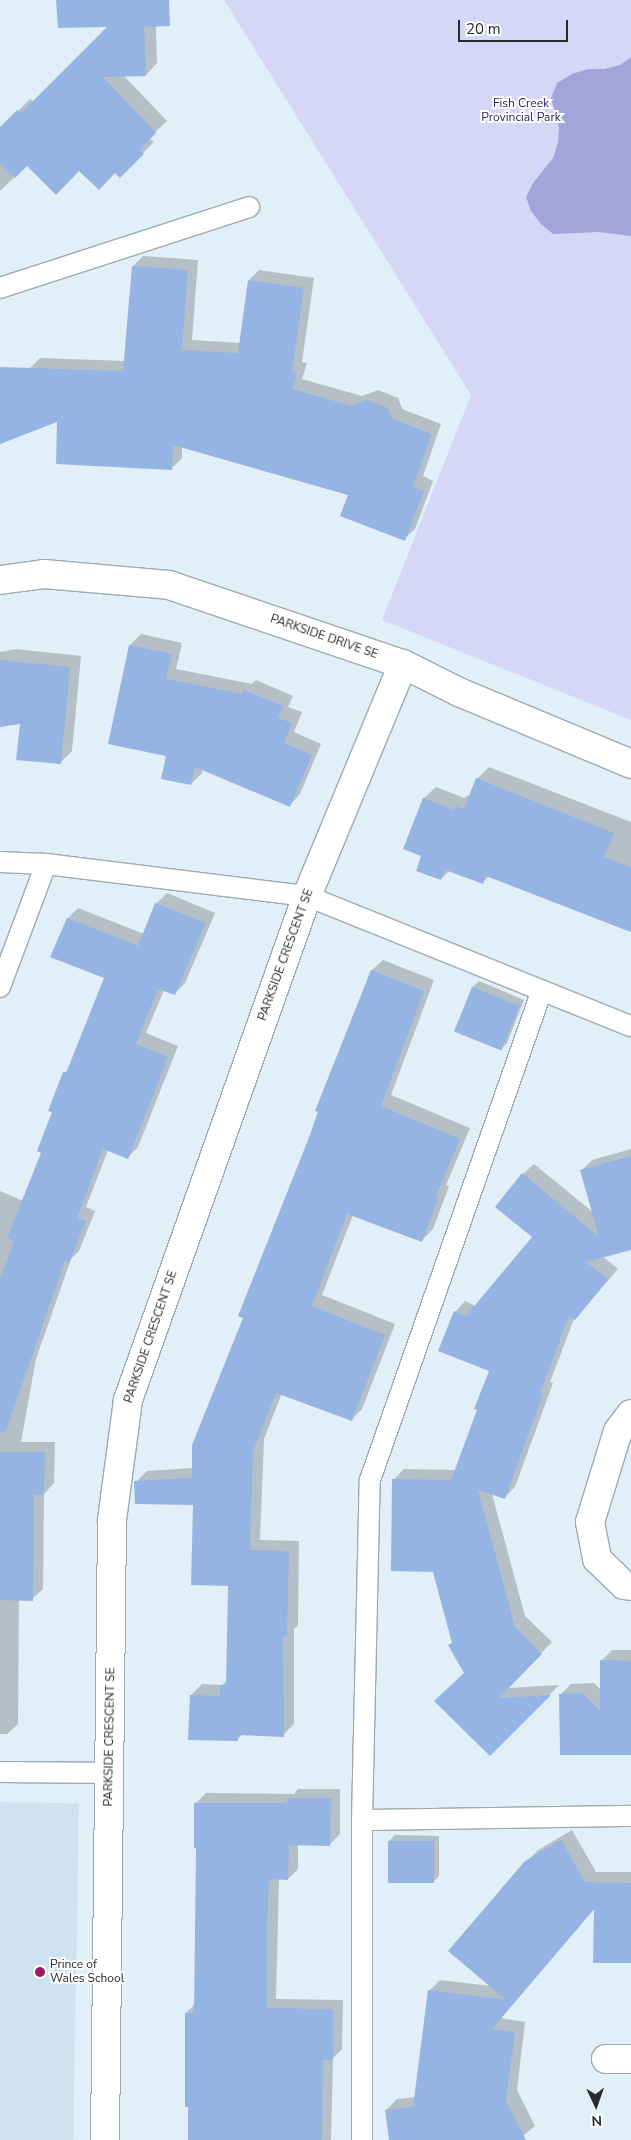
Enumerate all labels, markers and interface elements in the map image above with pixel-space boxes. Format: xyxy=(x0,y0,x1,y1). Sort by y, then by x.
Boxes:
scale bar xyxy=(461,10,571,42)
text: 20 m xyxy=(466,19,501,39)
park label: Fish Creek Provincial Park xyxy=(481,97,561,125)
street label: PARKSIDE DRIVE SE xyxy=(268,612,380,662)
street label: PARKSIDE CRESCENT SE xyxy=(255,887,317,1023)
street label: PARKSIDE CRESCENT SE xyxy=(122,1269,180,1405)
street label: PARKSIDE CRESCENT SE xyxy=(102,1667,118,1807)
place label: Prince of Wales School xyxy=(50,1958,124,1986)
marker: Prince of Wales School xyxy=(34,1966,46,1978)
north arrow xyxy=(571,2080,621,2130)
text: N xyxy=(591,2111,603,2130)

